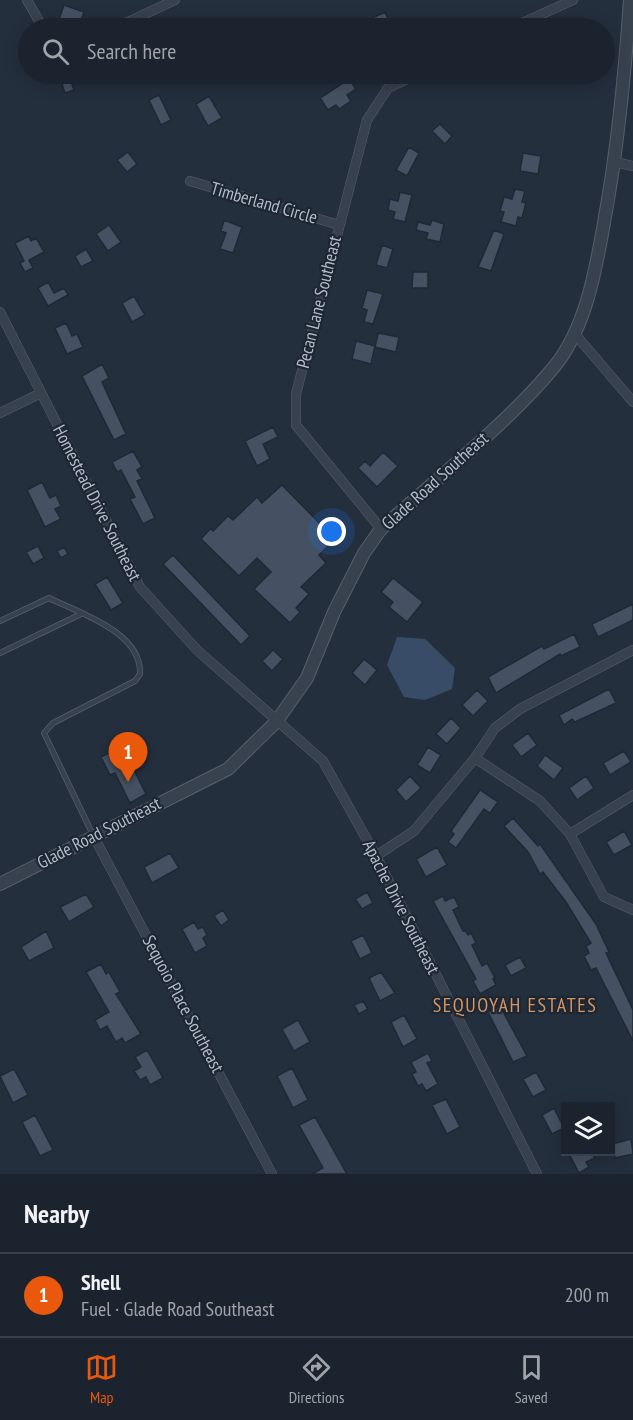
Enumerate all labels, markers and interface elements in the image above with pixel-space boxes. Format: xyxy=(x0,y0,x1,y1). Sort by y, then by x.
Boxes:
search box xyxy=(18,18,615,84)
icon: search xyxy=(39,35,72,68)
text: Search here xyxy=(87,37,176,65)
street label: Timberland Circle xyxy=(208,176,320,229)
street label: Pecan Lane Southeast xyxy=(291,233,346,370)
street label: Homestead Drive Southeast xyxy=(48,421,147,585)
street label: Glade Road Southeast xyxy=(377,427,493,535)
your location xyxy=(317,517,346,546)
pin: 1 xyxy=(108,732,148,782)
street label: Glade Road Southeast xyxy=(33,791,164,874)
street label: Apache Drive Southeast xyxy=(358,836,445,978)
street label: Sequoio Place Southeast xyxy=(137,931,229,1077)
district label: SEQUOYAH ESTATES xyxy=(433,992,597,1018)
map controls xyxy=(561,1102,615,1156)
button: layers xyxy=(561,1102,615,1156)
text: Nearby xyxy=(24,1197,89,1230)
text: Shell xyxy=(81,1268,121,1296)
text: 1 xyxy=(39,1282,48,1308)
text: 200 m xyxy=(565,1282,609,1308)
text: Fuel · Glade Road Southeast xyxy=(81,1296,274,1322)
tab: Map xyxy=(85,1351,118,1407)
tab: Directions xyxy=(289,1351,344,1407)
tab: Saved xyxy=(515,1351,548,1407)

